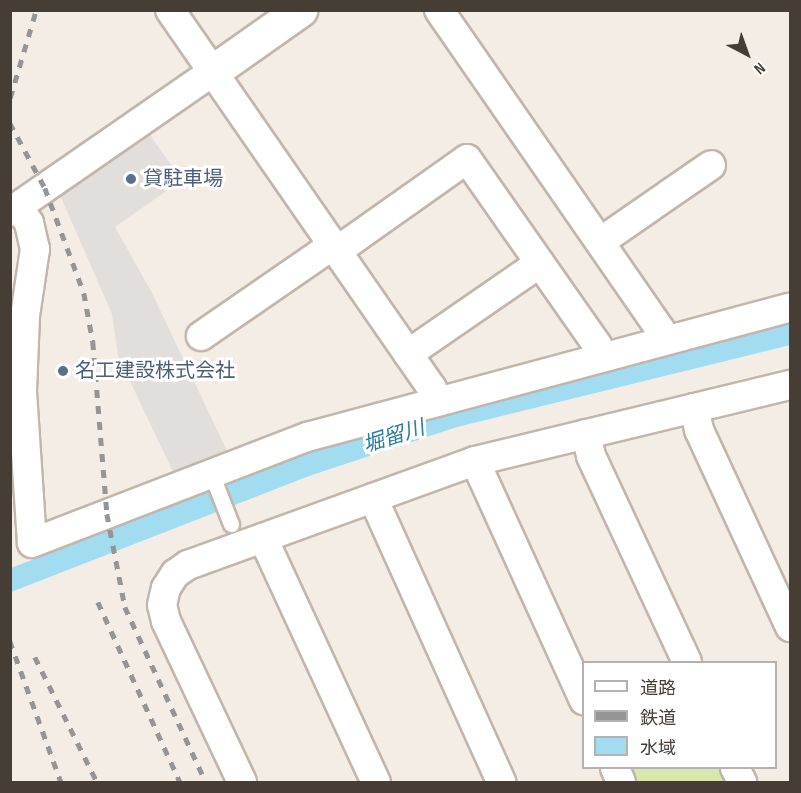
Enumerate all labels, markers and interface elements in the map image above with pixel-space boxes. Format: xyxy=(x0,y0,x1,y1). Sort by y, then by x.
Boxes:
north arrow xyxy=(717,24,777,84)
text: N xyxy=(750,58,769,78)
place label: 貸駐車場 xyxy=(143,167,223,191)
marker: 貸駐車場 xyxy=(124,172,138,186)
place label: 名工建設株式会社 xyxy=(75,359,235,383)
marker: 名工建設株式会社 xyxy=(56,364,70,378)
water label: 堀留川 xyxy=(360,415,428,459)
legend xyxy=(582,661,777,769)
text: 道路 xyxy=(640,678,676,699)
text: 鉄道 xyxy=(640,708,676,729)
text: 水域 xyxy=(640,738,676,759)

